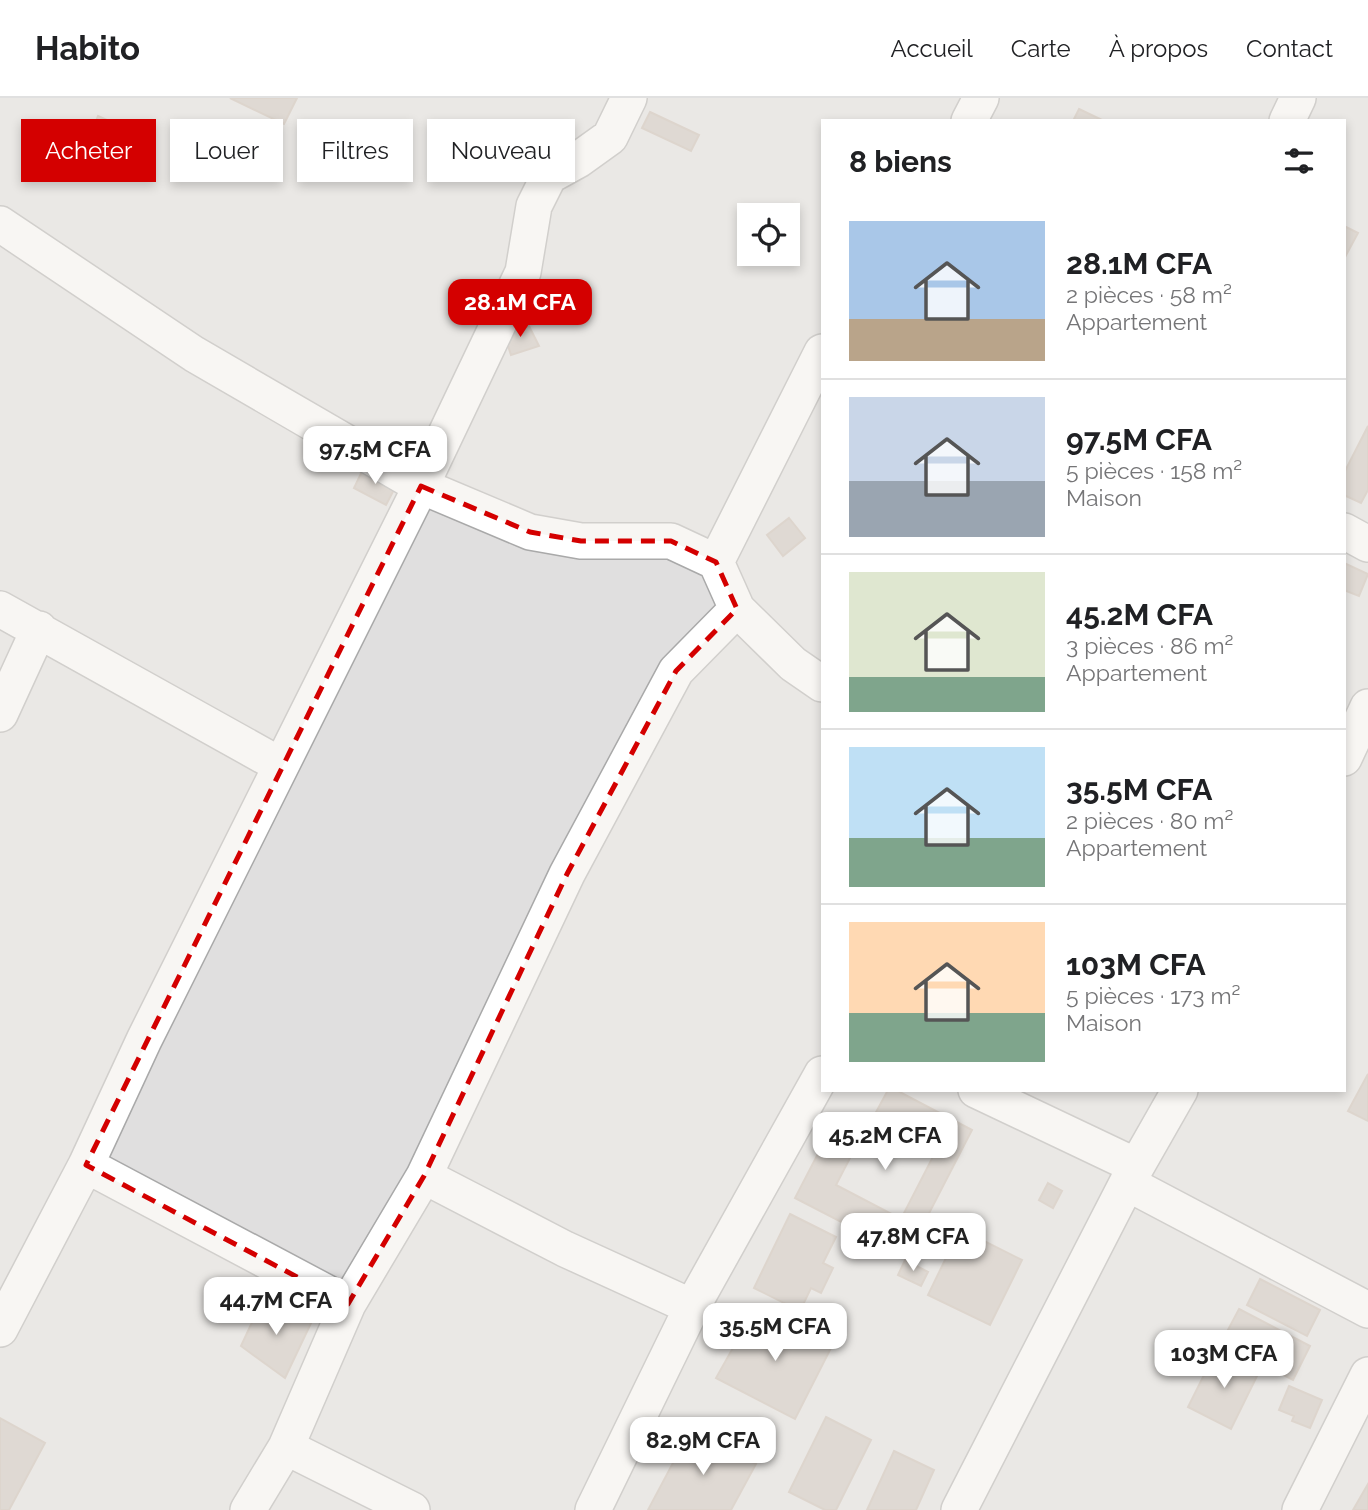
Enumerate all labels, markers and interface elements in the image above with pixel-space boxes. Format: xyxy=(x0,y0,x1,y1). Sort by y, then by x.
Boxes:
text: Habito xyxy=(35,29,140,68)
text: Accueil xyxy=(891,34,973,63)
text: Carte xyxy=(1011,34,1071,63)
text: À propos xyxy=(1109,34,1208,63)
text: Contact xyxy=(1246,34,1333,63)
chip: Acheter xyxy=(21,119,156,182)
chip: Louer xyxy=(170,119,283,182)
chip: Filtres xyxy=(297,119,413,182)
chip: Nouveau xyxy=(427,119,575,182)
icon: filters xyxy=(1280,142,1318,180)
text: 8 biens xyxy=(849,144,952,179)
map controls xyxy=(737,203,800,266)
button: locate xyxy=(737,203,800,266)
text: 28.1M CFA xyxy=(1066,246,1212,281)
icon: home xyxy=(905,249,989,333)
pin: 28.1M CFA xyxy=(440,280,600,339)
text: 2 pièces · 58 m² xyxy=(1066,281,1232,308)
text: 28.1M CFA xyxy=(464,288,576,315)
text: Appartement xyxy=(1066,308,1207,335)
text: 97.5M CFA xyxy=(1066,422,1212,457)
icon: home xyxy=(905,425,989,509)
pin: 97.5M CFA xyxy=(295,426,455,486)
text: 97.5M CFA xyxy=(319,435,431,462)
text: 5 pièces · 158 m² xyxy=(1066,457,1242,484)
text: Maison xyxy=(1066,484,1142,511)
text: 45.2M CFA xyxy=(1066,597,1213,632)
icon: home xyxy=(905,600,989,684)
text: 3 pièces · 86 m² xyxy=(1066,632,1234,659)
text: Appartement xyxy=(1066,659,1207,686)
text: 35.5M CFA xyxy=(1066,772,1212,807)
icon: home xyxy=(905,775,989,859)
text: 2 pièces · 80 m² xyxy=(1066,807,1233,834)
text: Appartement xyxy=(1066,834,1207,861)
text: 103M CFA xyxy=(1066,947,1206,982)
icon: home xyxy=(905,950,989,1034)
text: 5 pièces · 173 m² xyxy=(1066,982,1241,1009)
text: Maison xyxy=(1066,1009,1142,1036)
pin: 45.2M CFA xyxy=(805,1112,965,1172)
text: 45.2M CFA xyxy=(829,1121,941,1148)
pin: 47.8M CFA xyxy=(833,1214,993,1273)
text: 47.8M CFA xyxy=(857,1222,969,1249)
pin: 44.7M CFA xyxy=(196,1278,356,1337)
text: 44.7M CFA xyxy=(220,1286,332,1313)
pin: 35.5M CFA xyxy=(695,1304,855,1363)
text: 35.5M CFA xyxy=(719,1312,831,1339)
pin: 103M CFA xyxy=(1152,1330,1296,1390)
text: 103M CFA xyxy=(1171,1339,1278,1366)
pin: 82.9M CFA xyxy=(623,1418,783,1477)
text: 82.9M CFA xyxy=(646,1426,760,1453)

